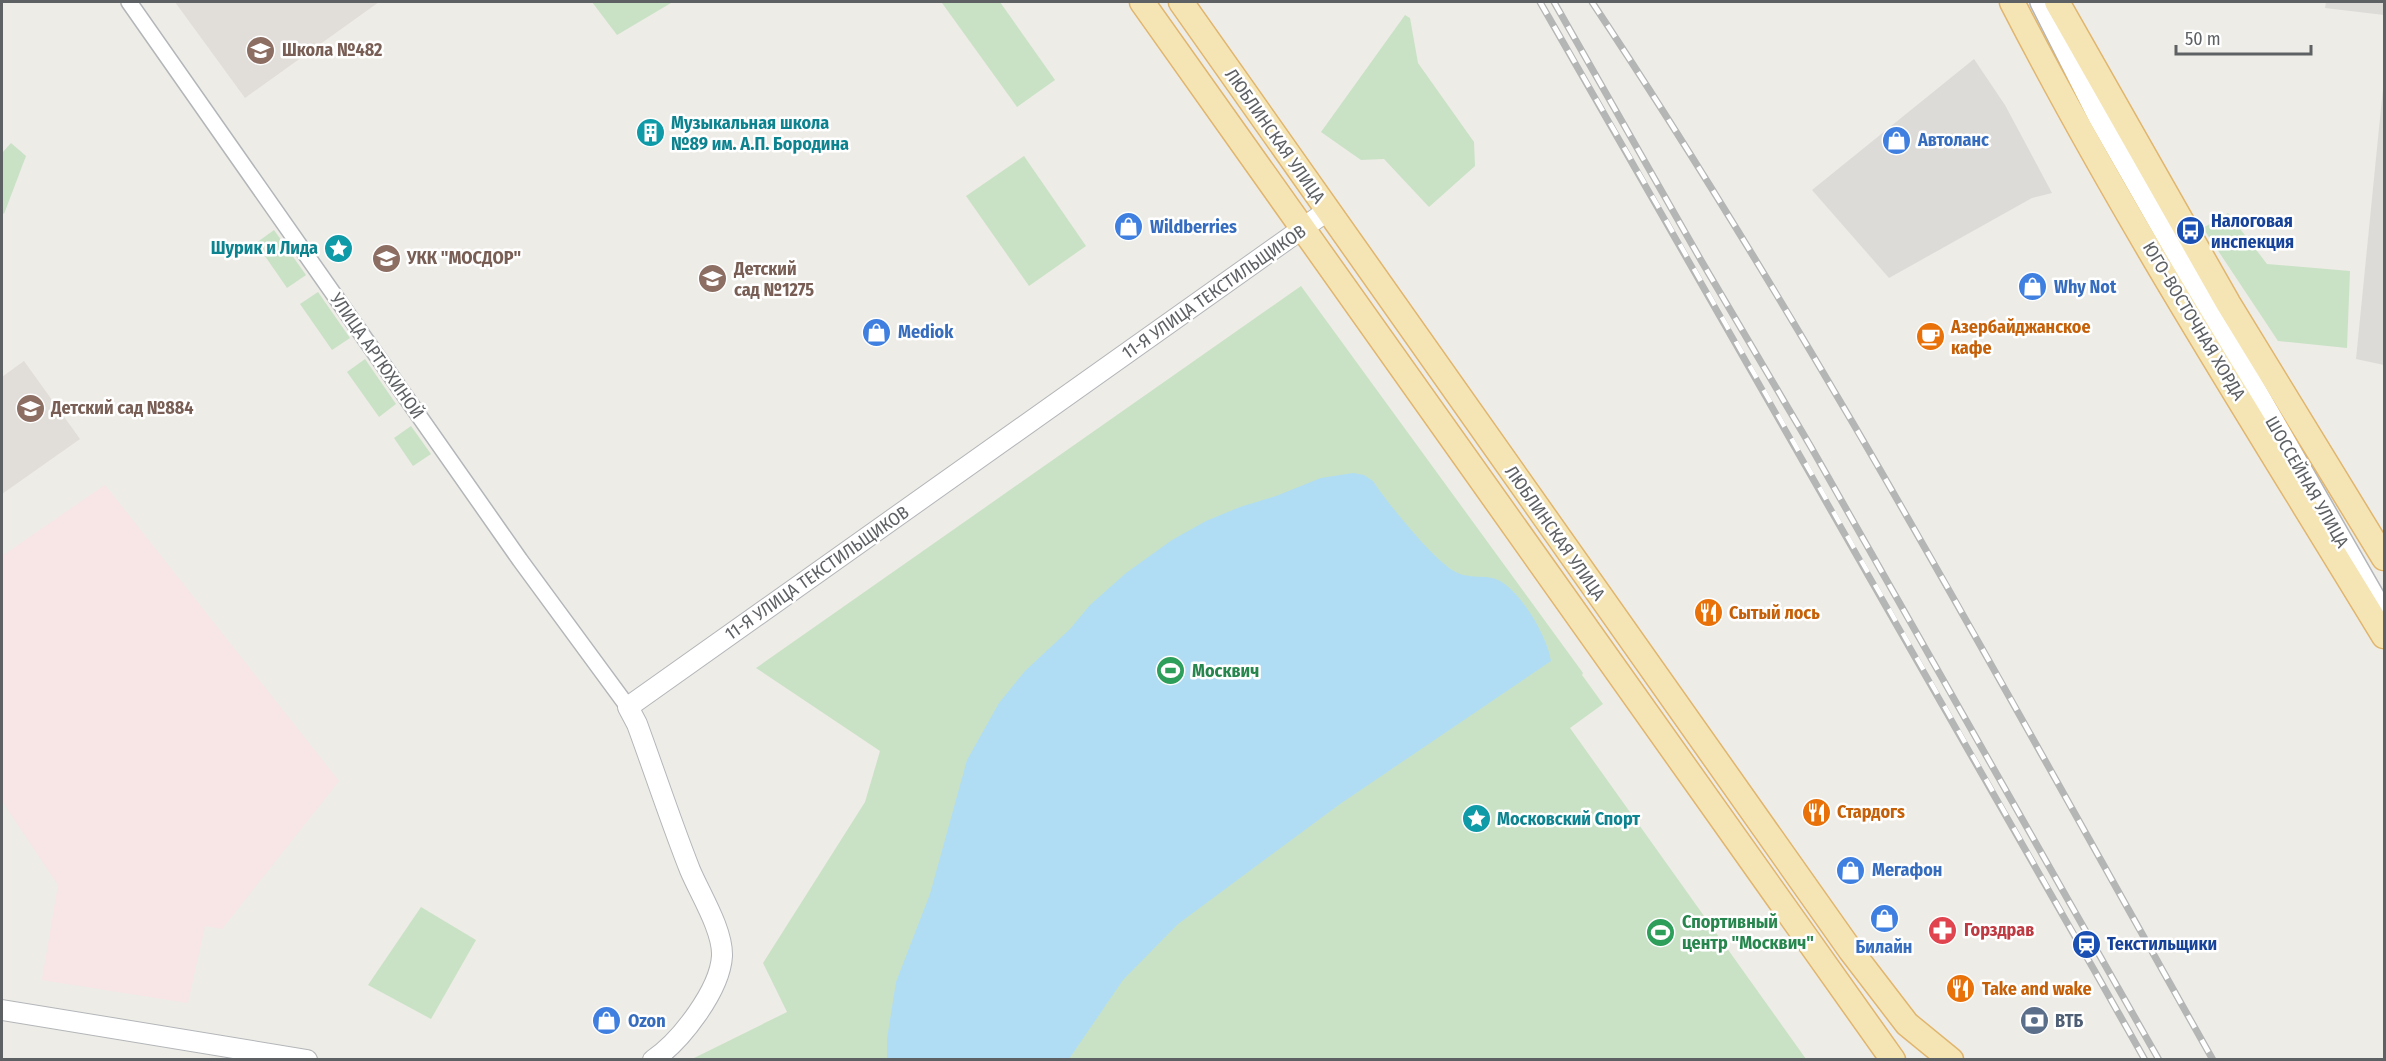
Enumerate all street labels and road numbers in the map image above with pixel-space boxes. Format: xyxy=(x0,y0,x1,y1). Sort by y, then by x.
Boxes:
street label: ЛЮБЛИНСКАЯ УЛИЦА xyxy=(1220,64,1330,208)
street label: 11-Я УЛИЦА ТЕКСТИЛЬЩИКОВ xyxy=(1118,220,1310,364)
street label: ЮГО-ВОСТОЧНАЯ ХОРДА xyxy=(2138,238,2250,405)
street label: УЛИЦА АРТЮХИНОЙ xyxy=(325,288,429,423)
street label: ШОССЕЙНАЯ УЛИЦА xyxy=(2260,412,2354,552)
street label: ЛЮБЛИНСКАЯ УЛИЦА xyxy=(1500,461,1610,605)
street label: 11-Я УЛИЦА ТЕКСТИЛЬЩИКОВ xyxy=(721,501,913,645)

